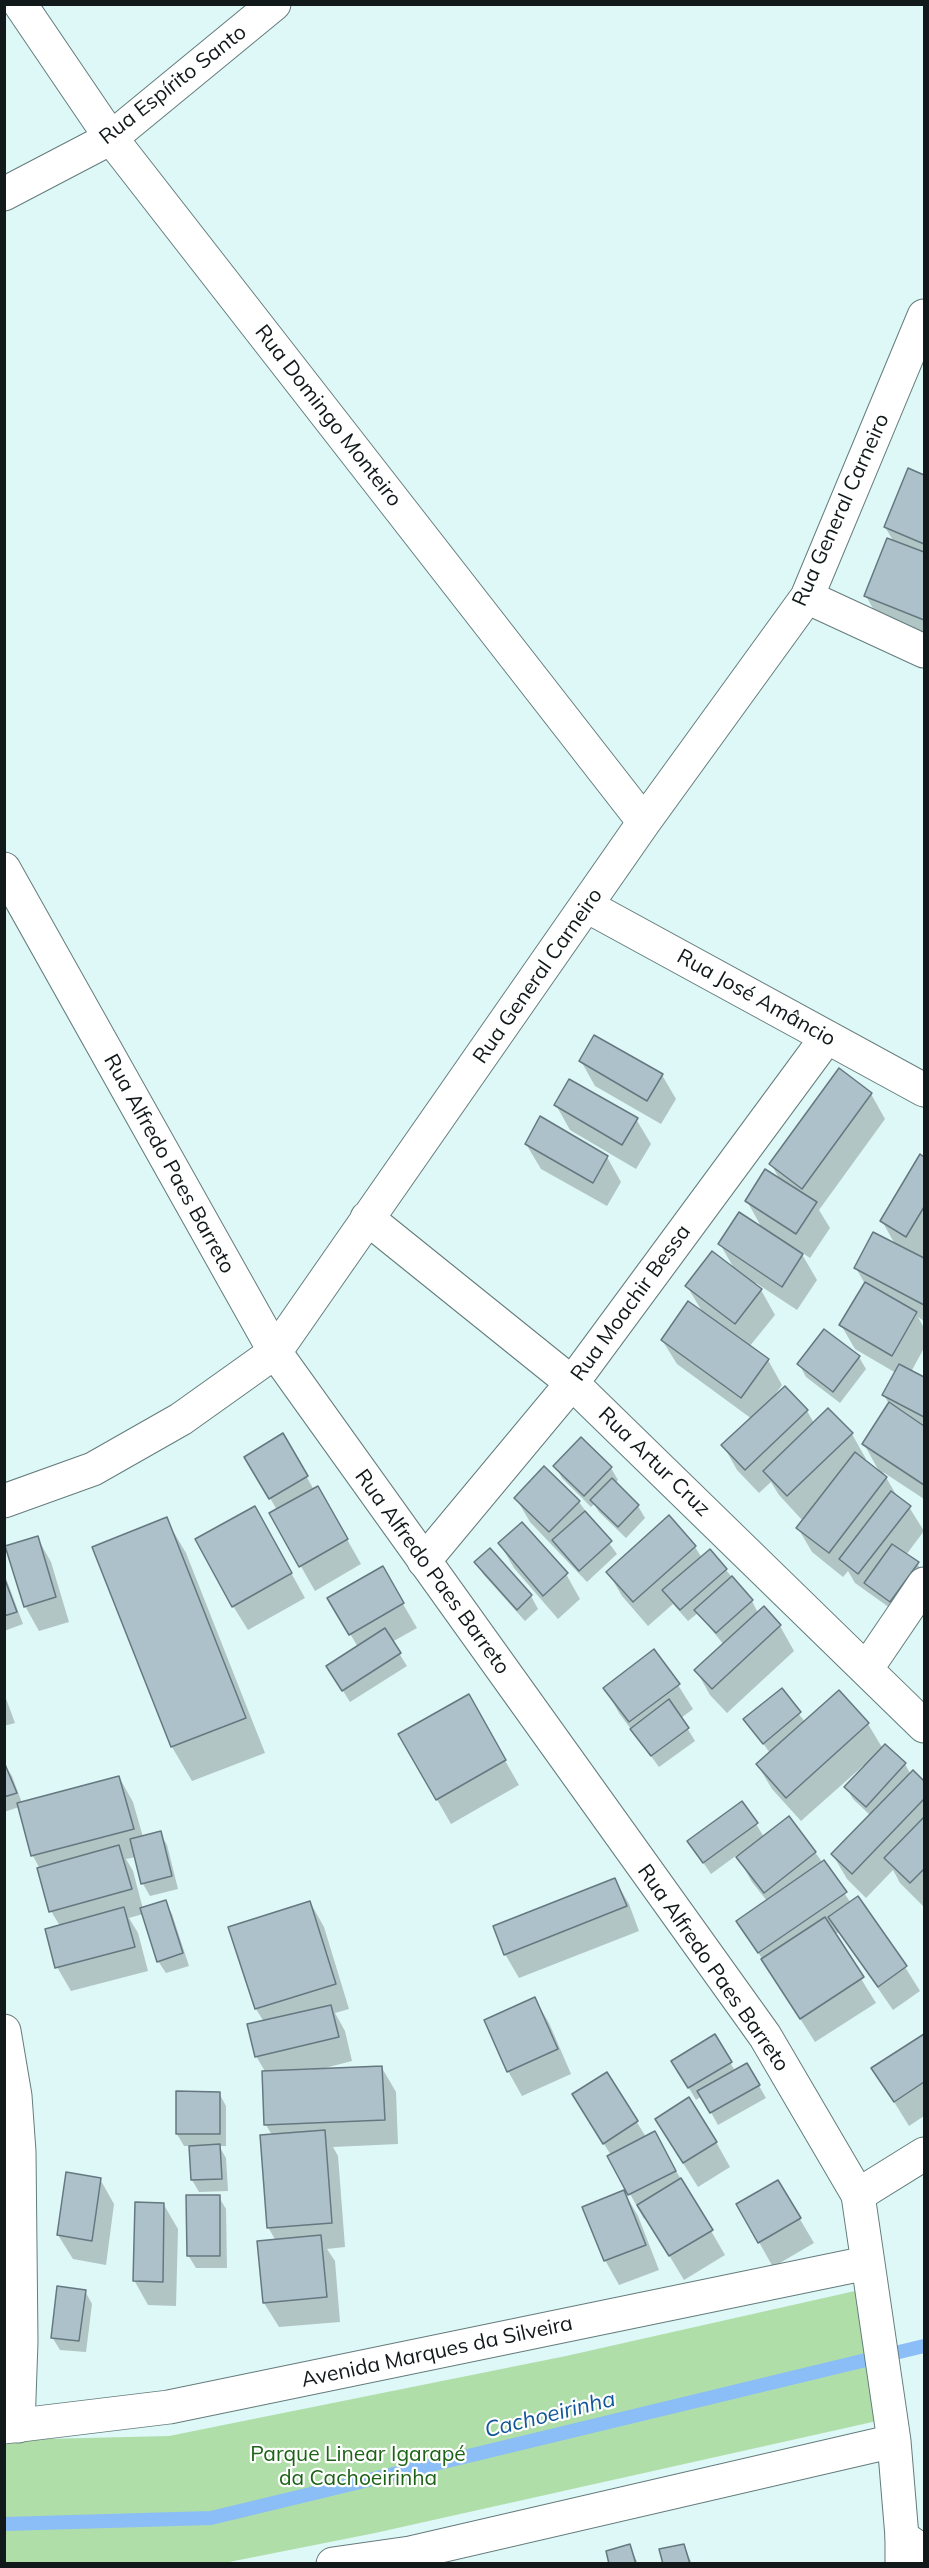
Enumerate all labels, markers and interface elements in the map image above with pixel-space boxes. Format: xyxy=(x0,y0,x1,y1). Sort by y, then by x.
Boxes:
street label: Rua Espírito Santo xyxy=(95,20,251,150)
street label: Rua Domingo Monteiro xyxy=(249,320,407,512)
street label: Rua General Carneiro xyxy=(787,410,895,610)
street label: Rua General Carneiro xyxy=(468,883,608,1069)
street label: Rua José Amâncio xyxy=(672,944,840,1052)
street label: Rua Alfredo Paes Barreto xyxy=(98,1050,240,1278)
street label: Rua Moachir Bessa xyxy=(566,1220,696,1386)
street label: Rua Artur Cruz xyxy=(593,1402,715,1522)
street label: Rua Alfredo Paes Barreto xyxy=(349,1465,515,1679)
street label: Rua Alfredo Paes Barreto xyxy=(632,1860,794,2076)
street label: Avenida Marques da Silveira xyxy=(299,2311,575,2393)
water label: Cachoeirinha xyxy=(482,2386,618,2444)
park label: Parque Linear Igarapé da Cachoeirinha xyxy=(250,2442,466,2492)

